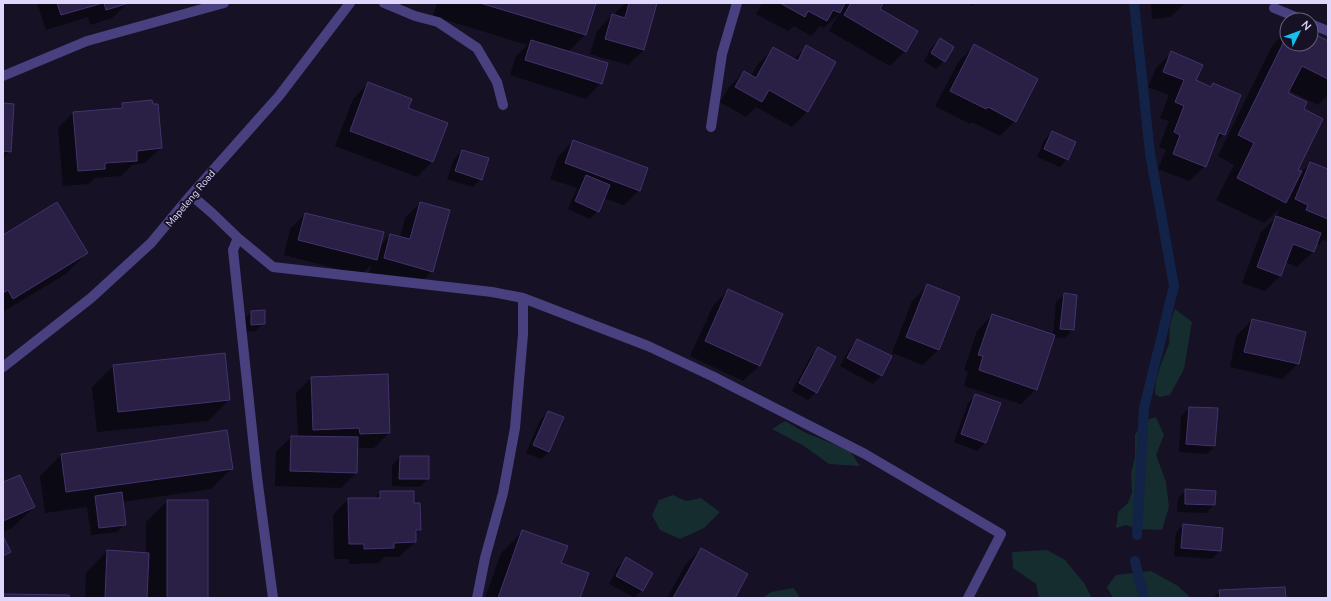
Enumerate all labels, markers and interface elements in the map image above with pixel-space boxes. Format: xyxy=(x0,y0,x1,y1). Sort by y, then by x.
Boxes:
north arrow xyxy=(1279,12,1319,52)
text: N xyxy=(1298,18,1314,34)
street label: Mapeleng Road xyxy=(163,167,219,230)

